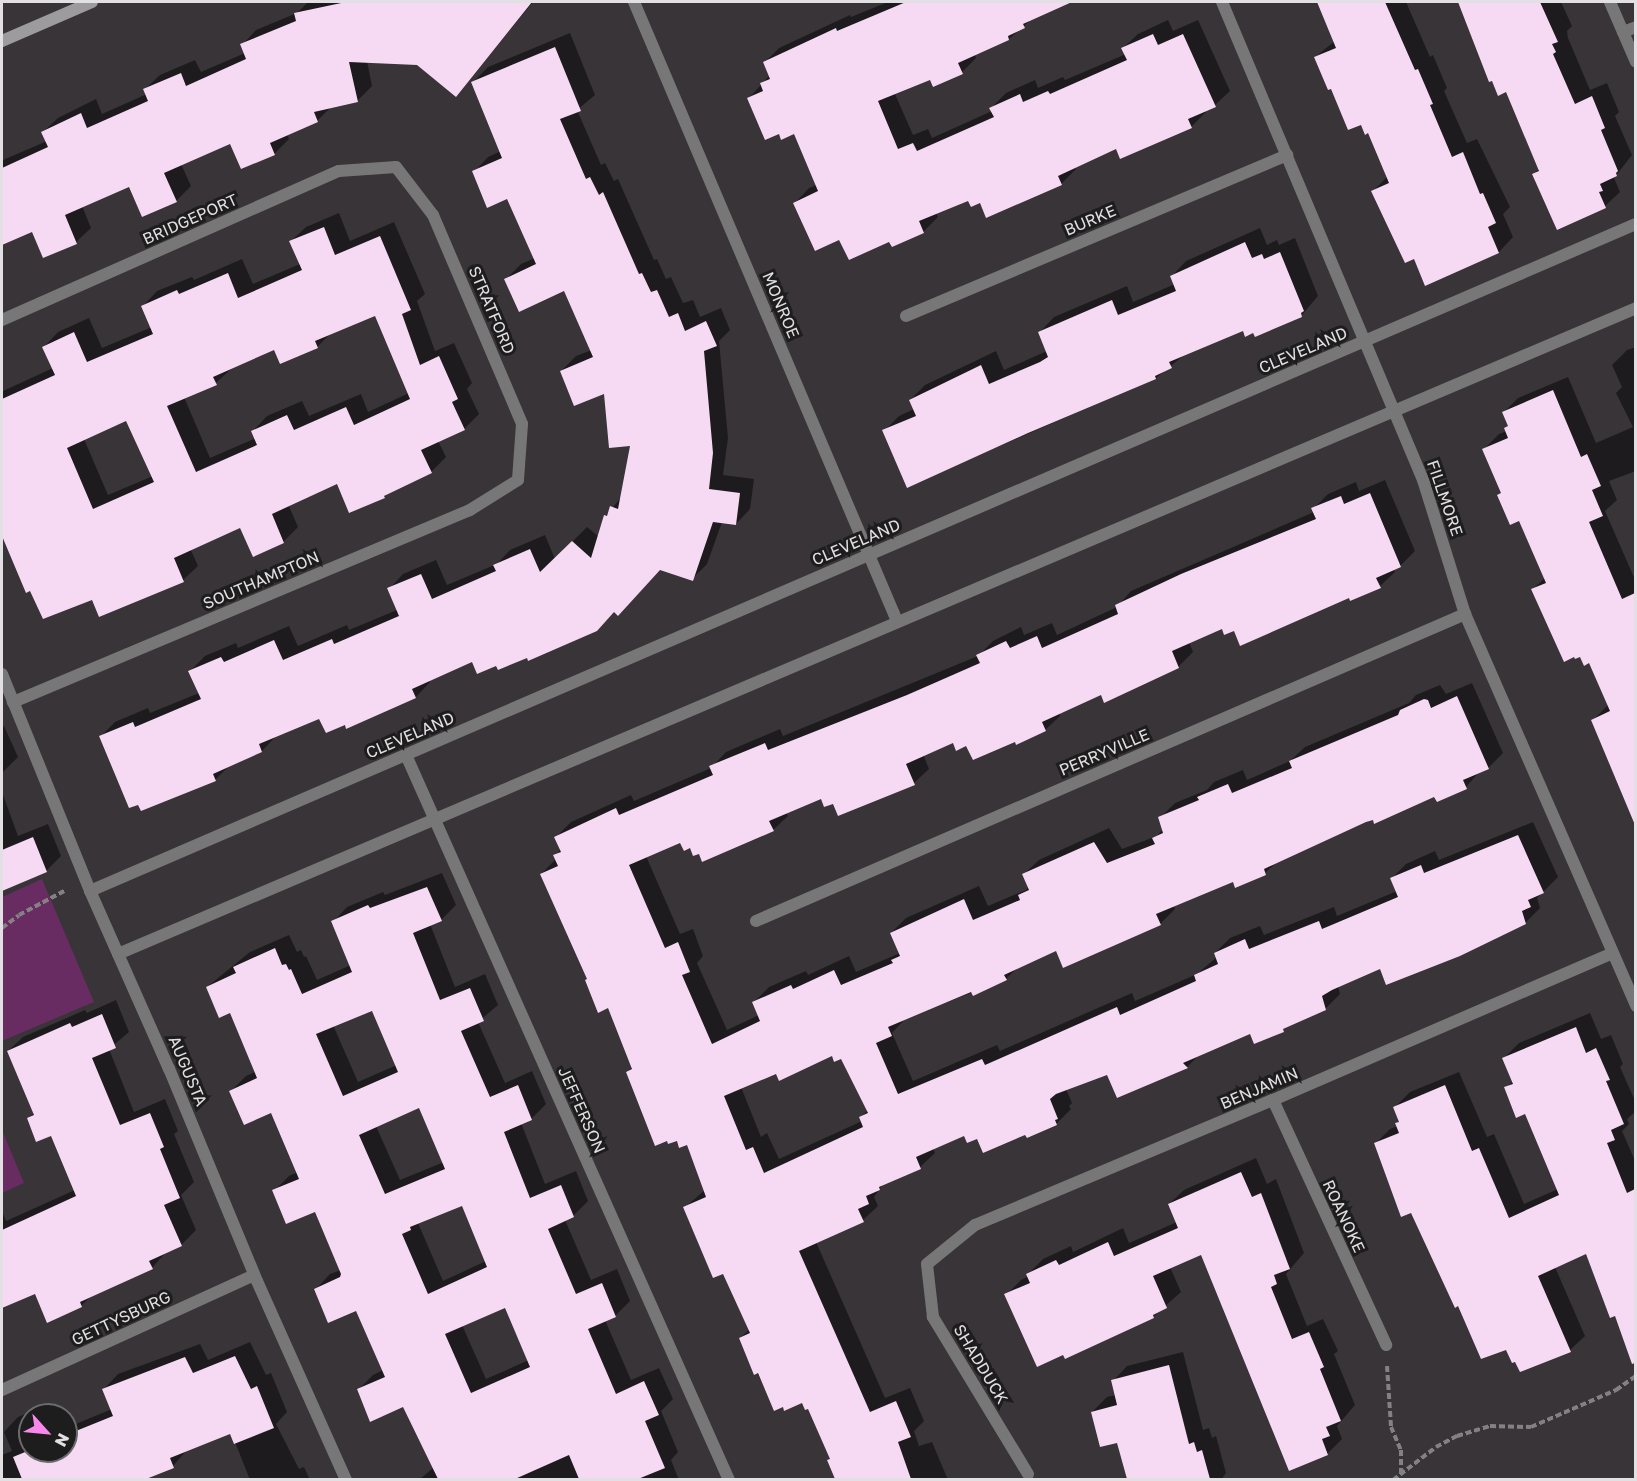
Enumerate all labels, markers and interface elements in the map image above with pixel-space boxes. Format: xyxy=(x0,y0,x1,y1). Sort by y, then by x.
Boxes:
street label: BRIDGEPORT xyxy=(140,190,240,248)
street label: BURKE xyxy=(1061,201,1119,239)
street label: STRATFORD xyxy=(465,263,519,357)
street label: MONROE xyxy=(758,269,804,341)
street label: CLEVELAND xyxy=(1256,323,1350,377)
street label: FILLMORE xyxy=(1423,458,1467,538)
street label: CLEVELAND xyxy=(809,515,903,569)
street label: SOUTHAMPTON xyxy=(200,547,322,613)
street label: CLEVELAND xyxy=(363,708,457,762)
street label: PERRYVILLE xyxy=(1056,724,1152,780)
street label: AUGUSTA xyxy=(165,1033,211,1109)
street label: BENJAMIN xyxy=(1217,1063,1301,1113)
street label: JEFFERSON xyxy=(554,1064,610,1156)
street label: ROANOKE xyxy=(1319,1177,1369,1255)
street label: GETTYSBURG xyxy=(69,1287,173,1349)
street label: SHADDUCK xyxy=(950,1321,1012,1407)
north arrow xyxy=(18,1403,78,1463)
text: N xyxy=(51,1430,74,1450)

